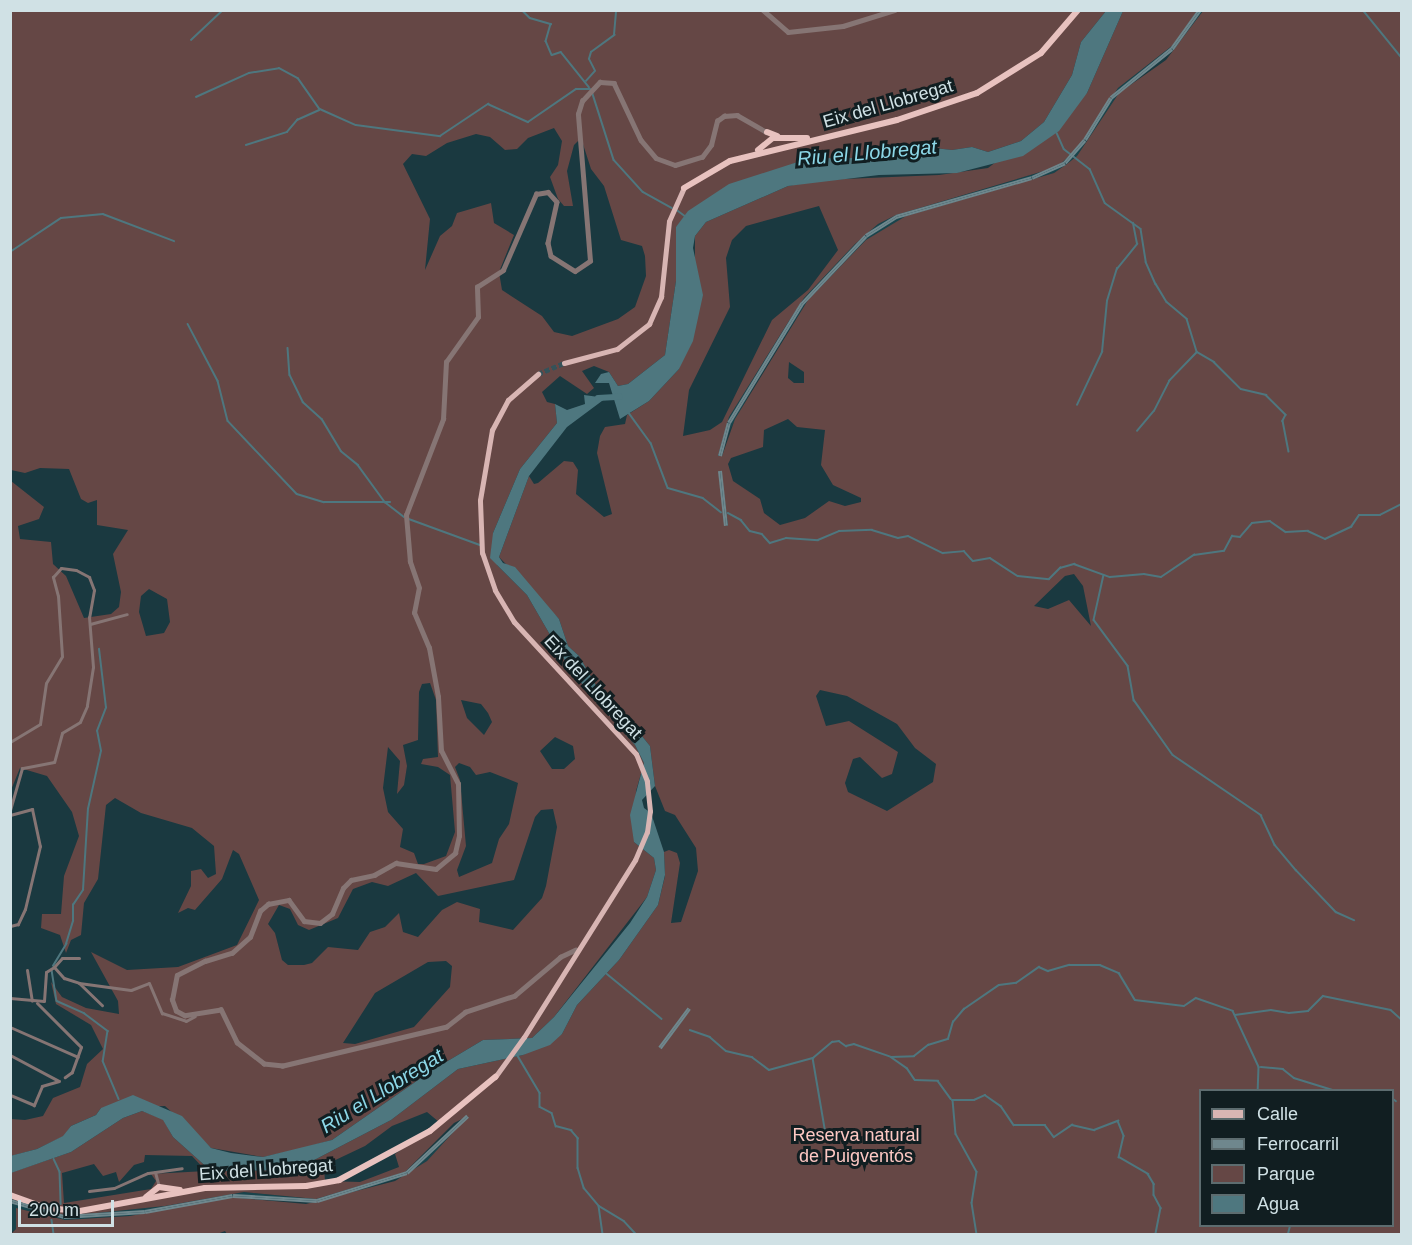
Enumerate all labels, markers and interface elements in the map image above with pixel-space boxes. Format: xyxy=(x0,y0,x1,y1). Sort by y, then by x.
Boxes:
street label: Eix del Llobregat xyxy=(821,75,955,133)
water label: Riu el Llobregat xyxy=(796,135,938,171)
street label: Eix del Llobregat xyxy=(539,631,647,743)
water label: Riu el Llobregat xyxy=(316,1044,448,1138)
legend xyxy=(1199,1089,1394,1227)
text: Calle xyxy=(1257,1104,1298,1124)
park label: Reserva natural de Puigventós xyxy=(792,1125,920,1168)
text: Ferrocarril xyxy=(1257,1134,1339,1154)
street label: Eix del Llobregat xyxy=(198,1155,334,1185)
text: Parque xyxy=(1257,1164,1315,1184)
scale bar xyxy=(21,1188,117,1226)
text: Agua xyxy=(1257,1194,1299,1214)
text: 200 m xyxy=(29,1200,79,1220)

